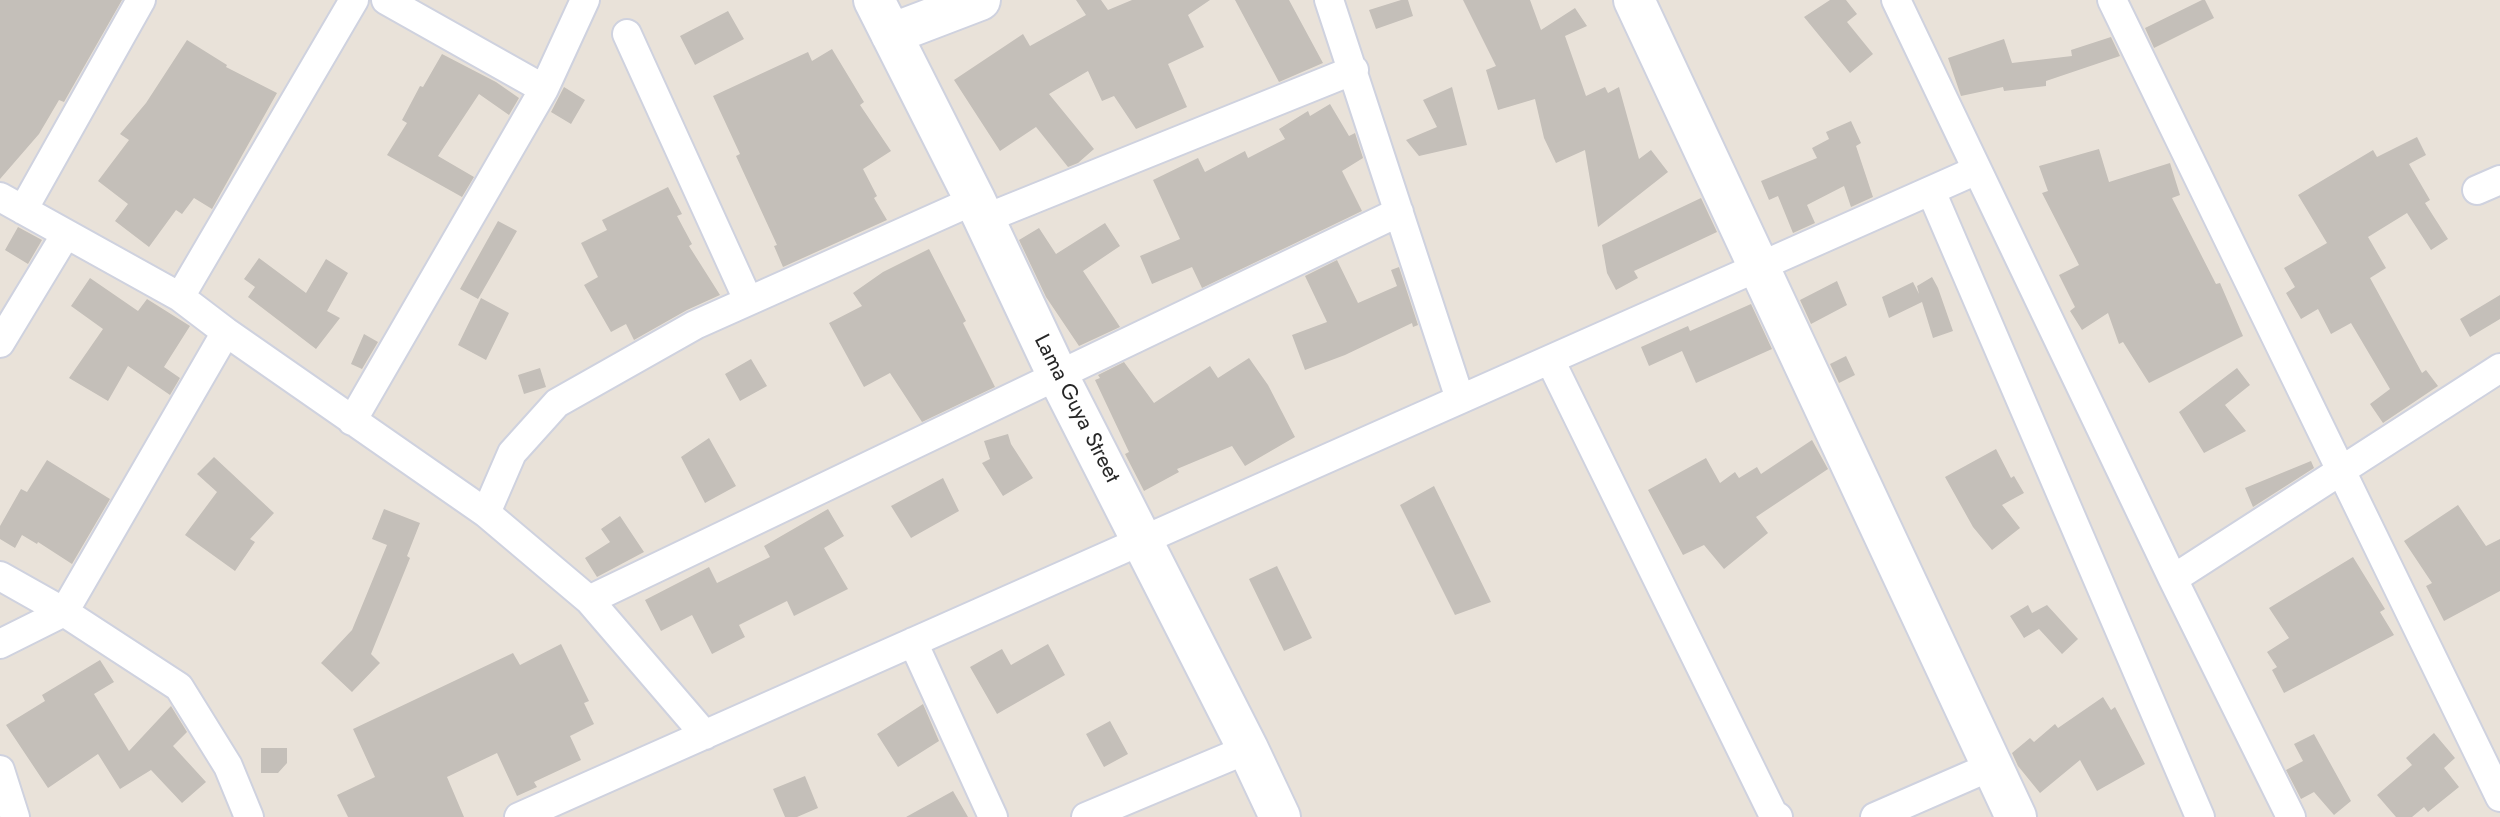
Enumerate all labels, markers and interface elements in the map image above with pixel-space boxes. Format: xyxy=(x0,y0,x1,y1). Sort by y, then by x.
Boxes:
street label: Lama Guya Street xyxy=(1027,330,1125,488)

